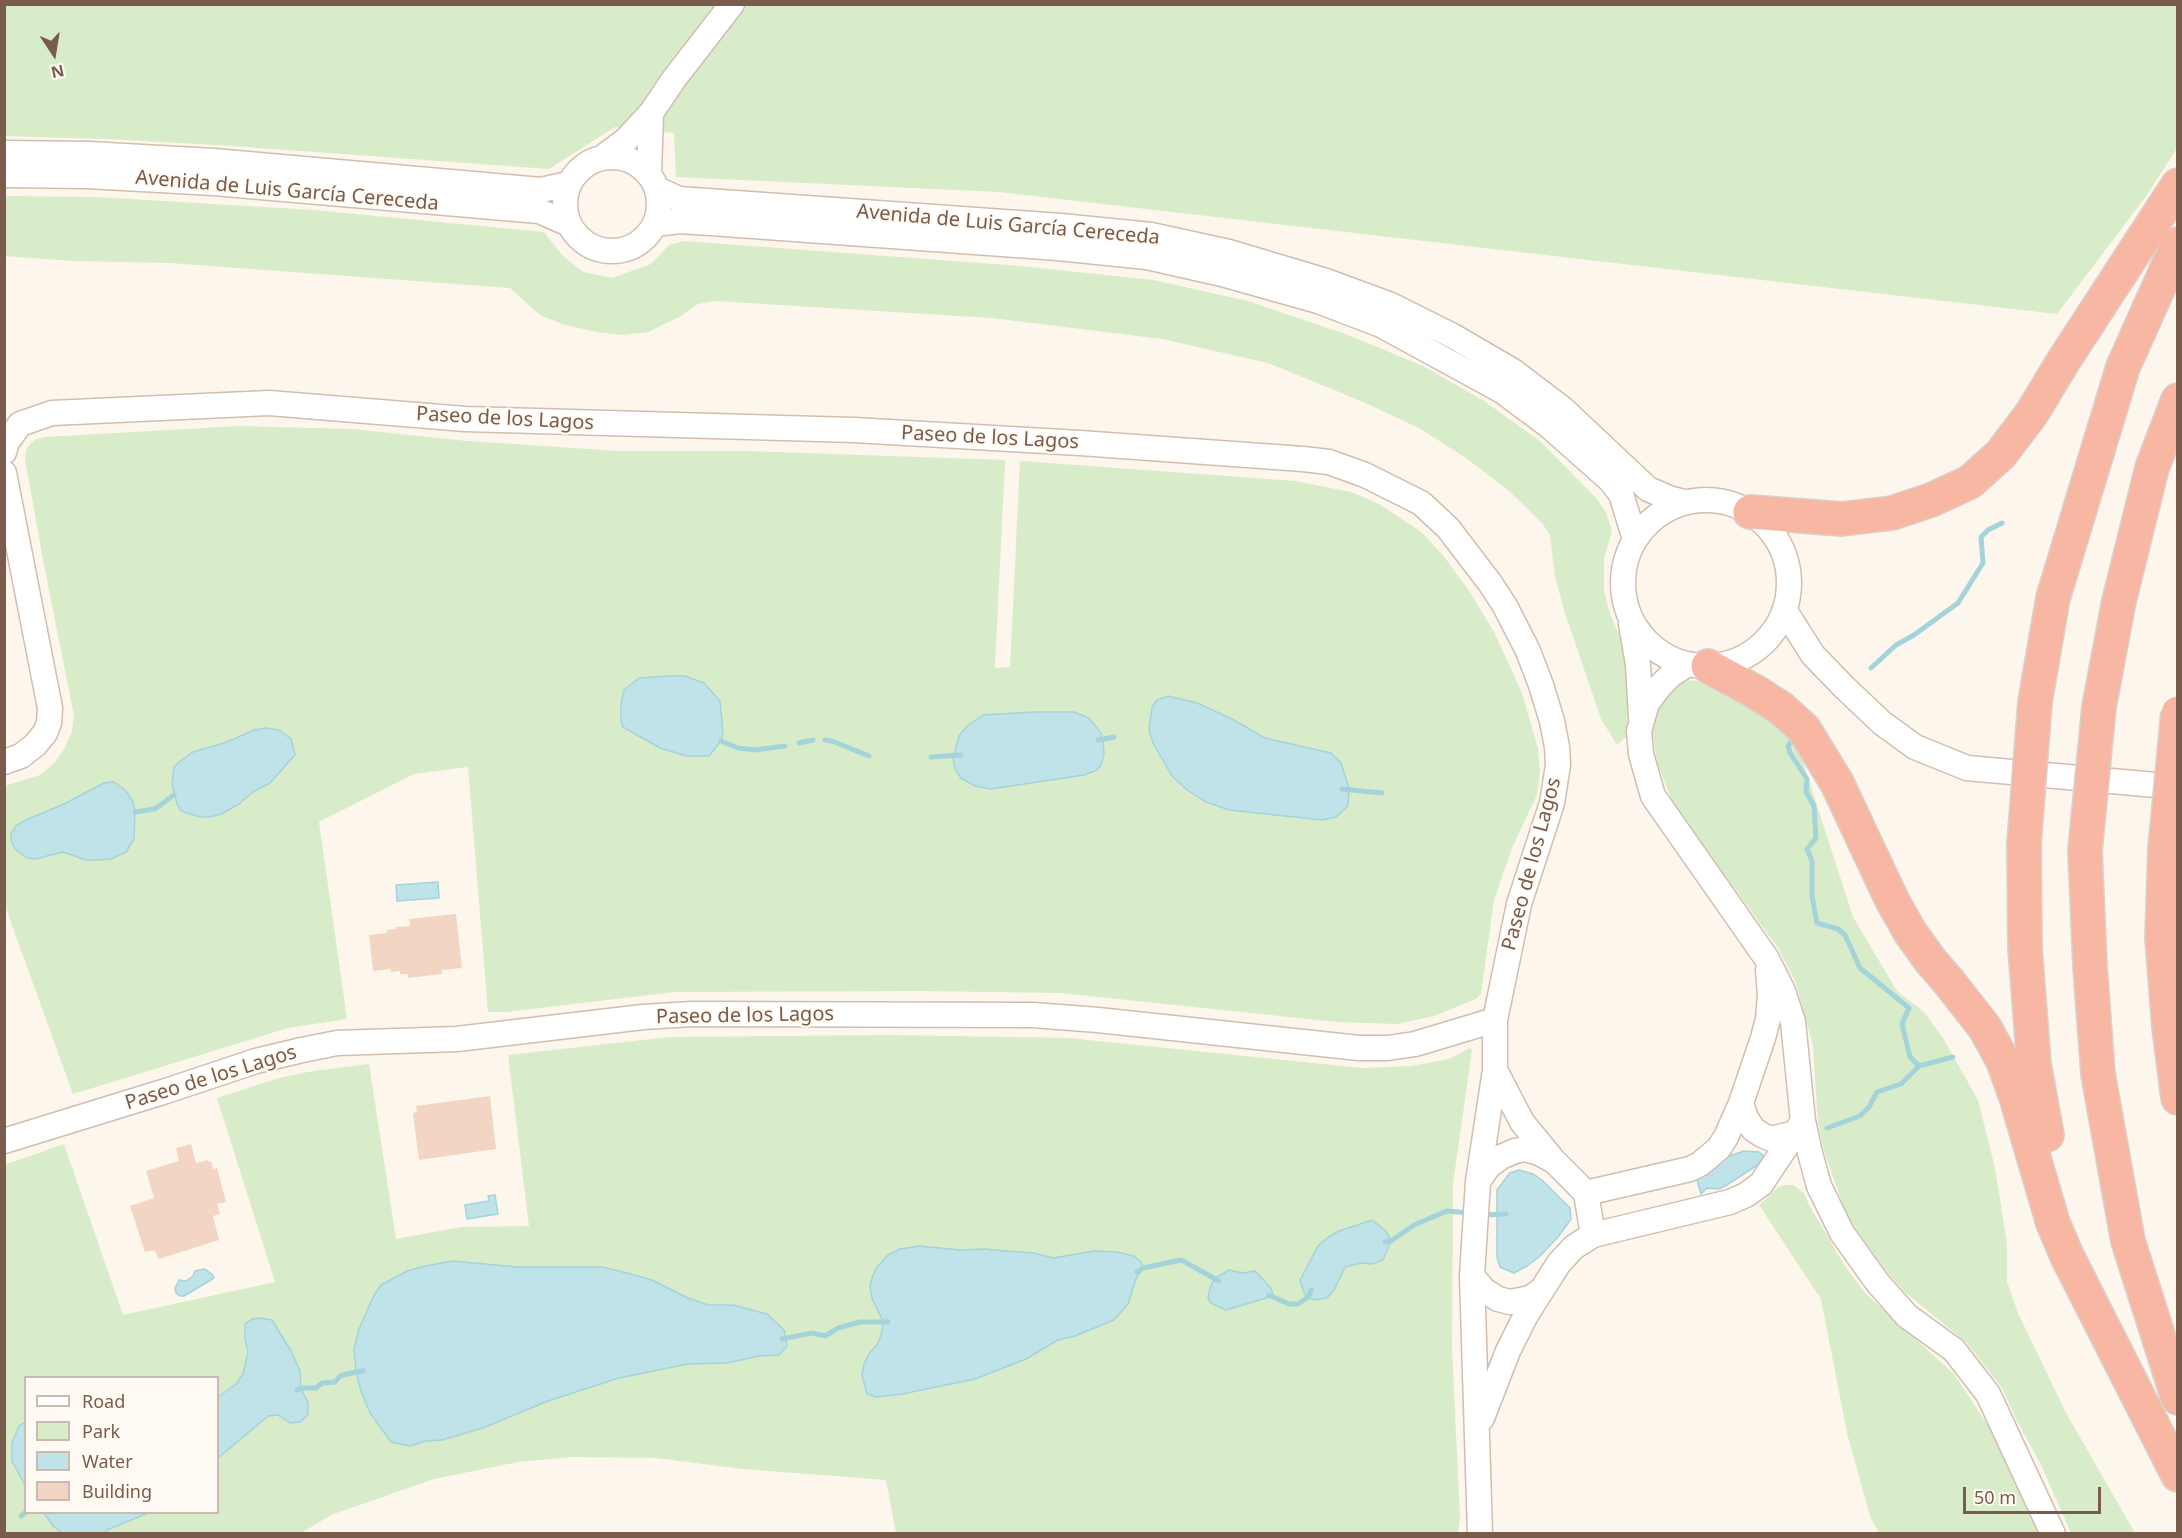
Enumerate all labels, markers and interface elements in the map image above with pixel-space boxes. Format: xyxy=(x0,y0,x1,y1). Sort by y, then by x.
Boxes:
north arrow xyxy=(24,24,84,84)
text: N xyxy=(49,59,66,84)
street label: Avenida de Luis García Cereceda xyxy=(134,166,440,216)
street label: Avenida de Luis García Cereceda xyxy=(855,200,1161,250)
street label: Paseo de los Lagos xyxy=(416,402,594,436)
street label: Paseo de los Lagos xyxy=(901,421,1079,455)
street label: Paseo de los Lagos xyxy=(1497,775,1567,953)
street label: Paseo de los Lagos xyxy=(656,1002,834,1030)
street label: Paseo de los Lagos xyxy=(122,1041,300,1115)
legend xyxy=(24,1376,219,1514)
text: Road xyxy=(82,1389,125,1413)
text: Park xyxy=(82,1419,120,1443)
text: Water xyxy=(82,1449,133,1473)
scale bar xyxy=(1966,1475,2104,1513)
text: Building xyxy=(82,1479,152,1503)
text: 50 m xyxy=(1974,1485,2016,1509)

